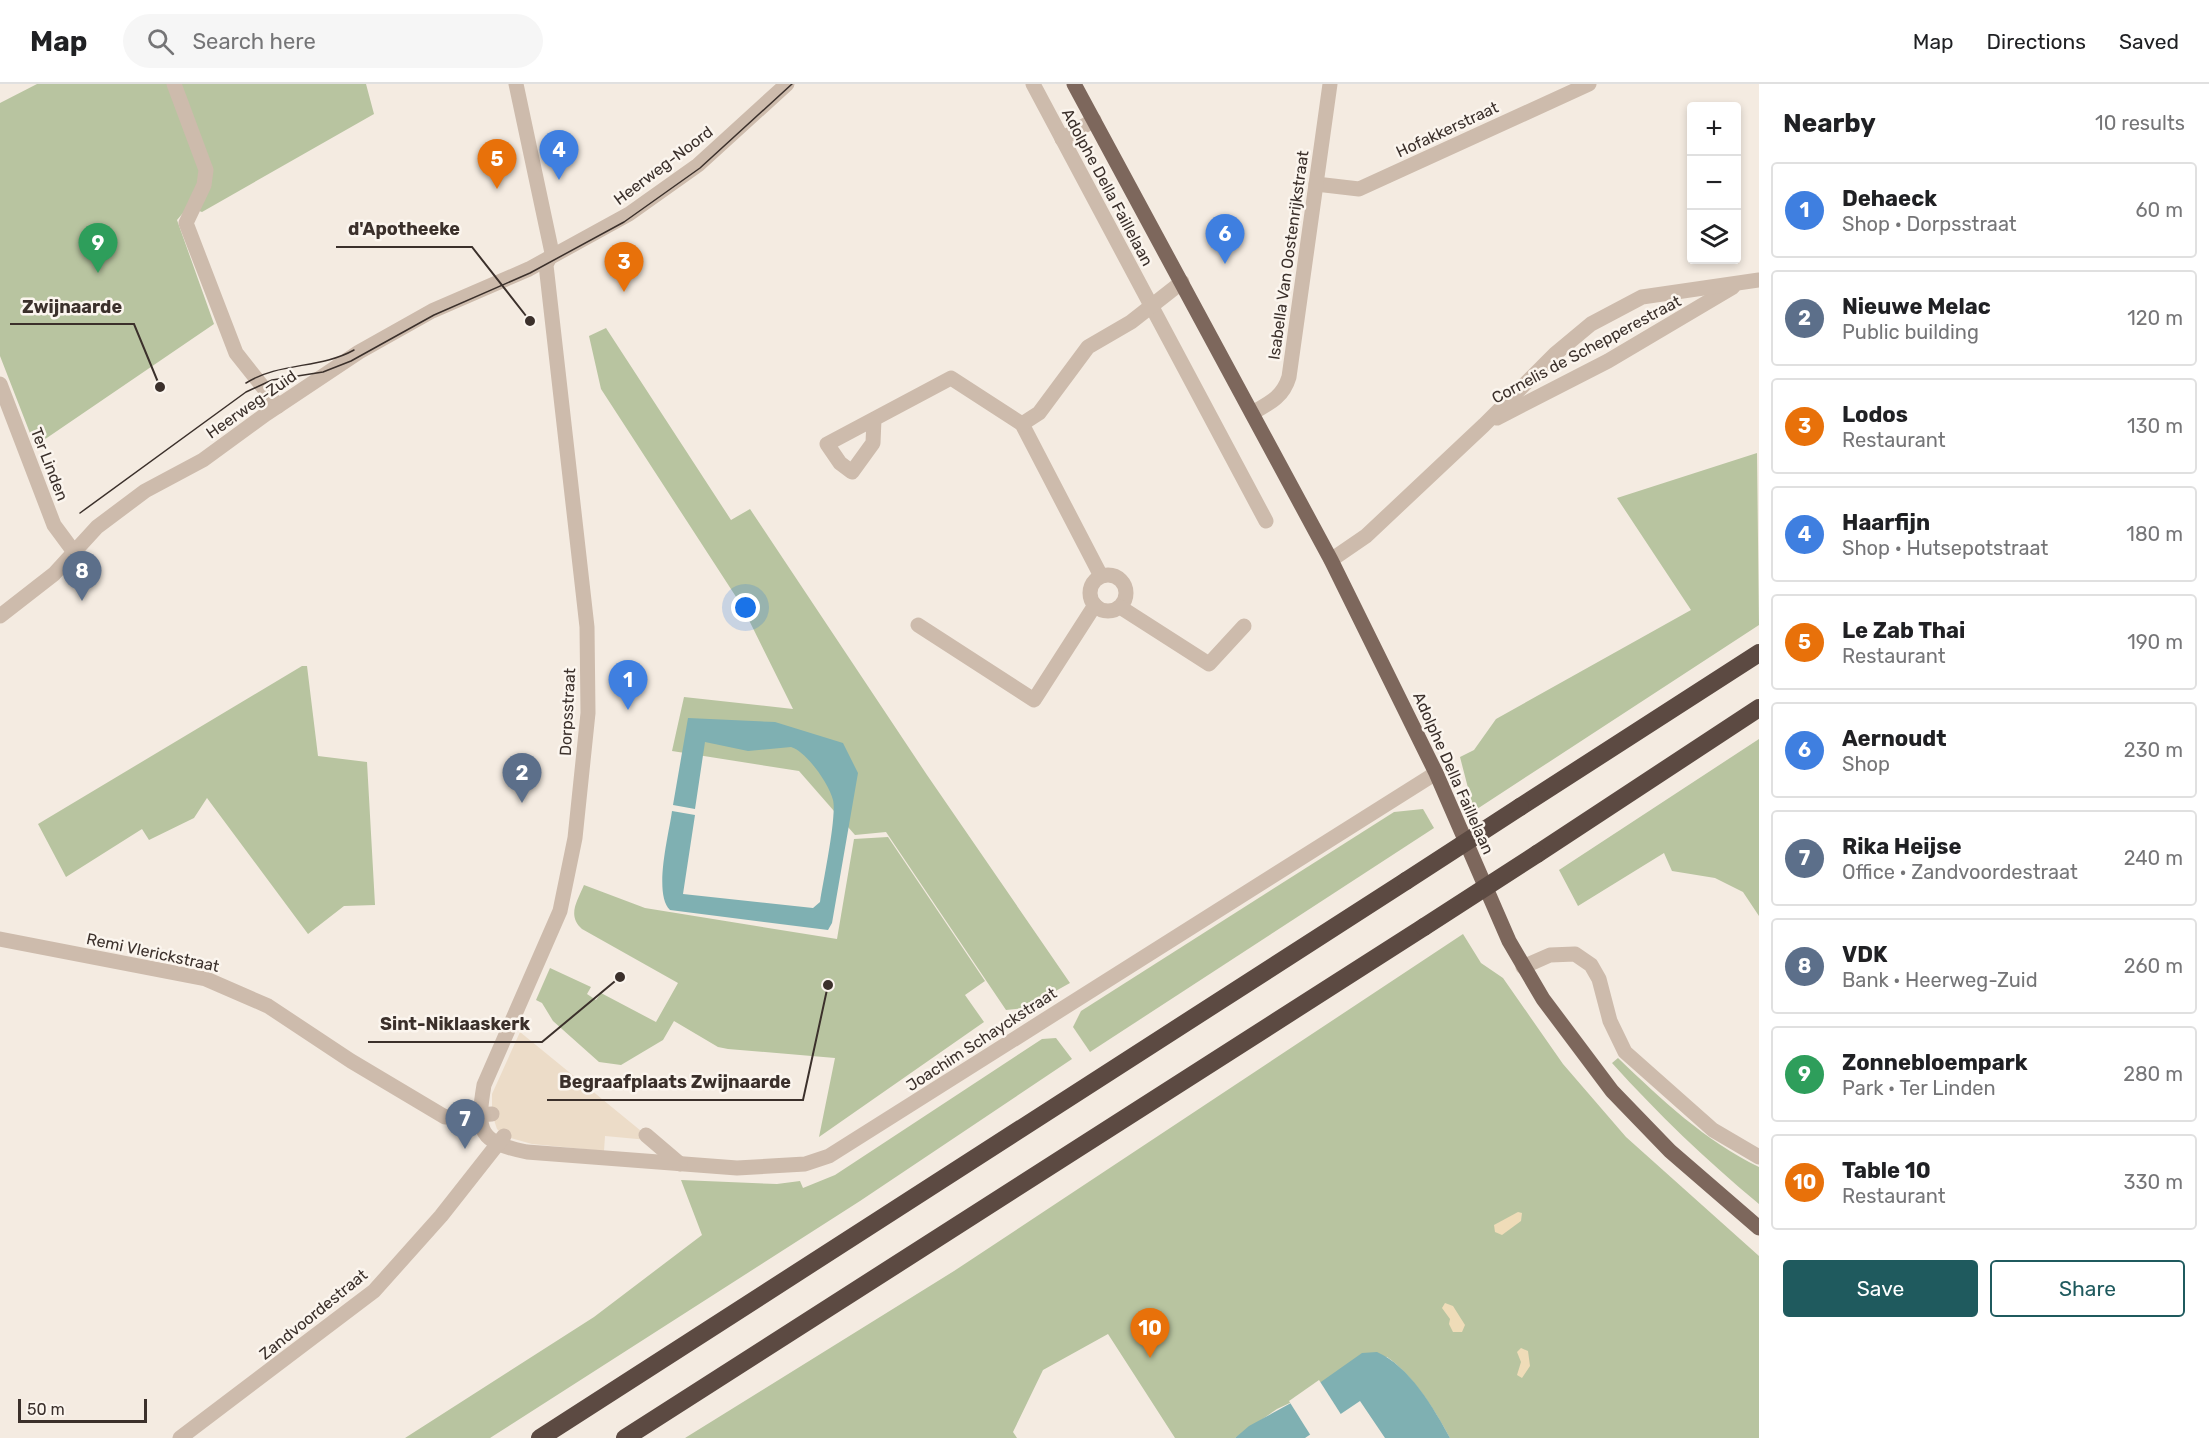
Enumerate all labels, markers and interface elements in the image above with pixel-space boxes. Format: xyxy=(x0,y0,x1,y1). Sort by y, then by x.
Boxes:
search box xyxy=(123,14,543,68)
text: Map xyxy=(30,25,87,58)
icon: search xyxy=(144,25,177,58)
text: Search here xyxy=(192,28,316,55)
text: Map xyxy=(1913,29,1954,54)
text: Directions xyxy=(1987,29,2086,54)
text: Saved xyxy=(2119,29,2179,54)
street label: Hofakkerstraat xyxy=(1393,97,1501,161)
map controls xyxy=(1687,102,1741,264)
button: + xyxy=(1687,102,1741,156)
street label: Adolphe Della Faillelaan xyxy=(1058,105,1157,269)
text: Nearby xyxy=(1783,108,1876,139)
text: 10 results xyxy=(2095,111,2185,135)
street label: Heerweg-Noord xyxy=(610,122,717,209)
pin: 4 xyxy=(540,130,578,180)
pin: 5 xyxy=(478,140,516,189)
street label: Isabella Van Oostenrijkstraat xyxy=(1264,149,1313,361)
button: − xyxy=(1687,156,1741,210)
text: Dehaeck xyxy=(1842,185,1937,212)
text: 1 xyxy=(1800,198,1809,222)
text: 60 m xyxy=(2136,198,2183,222)
button: layers xyxy=(1687,210,1741,264)
callout: d'Apotheeke xyxy=(336,211,472,247)
text: Shop · Dorpsstraat xyxy=(1842,212,2017,236)
pin: 6 xyxy=(1206,214,1244,264)
text: d'Apotheeke xyxy=(348,218,460,240)
pin: 9 xyxy=(78,224,118,273)
pin: 3 xyxy=(604,242,644,292)
callout: Zwijnaarde xyxy=(10,288,134,324)
street label: Cornelis de Schepperestraat xyxy=(1488,291,1684,407)
text: Nieuwe Melac xyxy=(1842,293,1991,320)
text: Zwijnaarde xyxy=(22,296,122,318)
text: 2 xyxy=(1798,306,1811,330)
text: 120 m xyxy=(2127,306,2183,330)
text: Public building xyxy=(1842,320,1979,344)
street label: Heerweg-Zuid xyxy=(202,366,300,443)
text: Lodos xyxy=(1842,401,1908,428)
text: 3 xyxy=(1798,414,1811,438)
text: 130 m xyxy=(2127,414,2183,438)
street label: Ter Linden xyxy=(27,425,72,504)
text: Restaurant xyxy=(1842,428,1946,452)
text: Haarfijn xyxy=(1842,509,1930,536)
text: 4 xyxy=(1798,522,1811,546)
text: 180 m xyxy=(2126,522,2183,546)
text: Shop · Hutsepotstraat xyxy=(1842,536,2048,560)
pin: 8 xyxy=(62,552,101,601)
your location xyxy=(731,593,760,622)
text: Le Zab Thai xyxy=(1842,617,1965,644)
text: 5 xyxy=(1798,630,1811,654)
text: 190 m xyxy=(2127,630,2183,654)
text: Restaurant xyxy=(1842,644,1946,668)
pin: 1 xyxy=(608,660,648,710)
street label: Dorpsstraat xyxy=(556,667,579,757)
street label: Adolphe Della Faillelaan xyxy=(1409,689,1498,857)
text: Aernoudt xyxy=(1842,725,1947,752)
text: 6 xyxy=(1798,738,1811,762)
text: 230 m xyxy=(2124,738,2183,762)
text: Shop xyxy=(1842,752,1890,776)
pin: 2 xyxy=(502,754,542,803)
text: Rika Heijse xyxy=(1842,833,1961,860)
text: 7 xyxy=(1799,846,1810,870)
text: 240 m xyxy=(2124,846,2183,870)
text: Office · Zandvoordestraat xyxy=(1842,860,2078,884)
street label: Remi Vlerickstraat xyxy=(85,929,221,976)
text: VDK xyxy=(1842,941,1888,968)
text: 8 xyxy=(1798,954,1811,978)
text: 260 m xyxy=(2124,954,2183,978)
text: Bank · Heerweg-Zuid xyxy=(1842,968,2038,992)
street label: Joachim Schayckstraat xyxy=(902,984,1060,1095)
callout: Sint-Niklaaskerk xyxy=(368,1006,542,1042)
text: Sint-Niklaaskerk xyxy=(380,1013,530,1035)
text: Zonnebloempark xyxy=(1842,1049,2028,1076)
text: 9 xyxy=(1798,1062,1811,1086)
text: 280 m xyxy=(2123,1062,2183,1086)
callout: Begraafplaats Zwijnaarde xyxy=(547,1064,803,1100)
text: Begraafplaats Zwijnaarde xyxy=(559,1071,791,1093)
text: Park · Ter Linden xyxy=(1842,1076,1996,1100)
pin: 7 xyxy=(446,1100,484,1149)
text: Table 10 xyxy=(1842,1157,1931,1184)
text: 10 xyxy=(1793,1170,1816,1194)
text: 330 m xyxy=(2124,1170,2183,1194)
text: Restaurant xyxy=(1842,1184,1946,1208)
button: Save xyxy=(1783,1260,1978,1317)
button: Share xyxy=(1990,1260,2185,1317)
street label: Zandvoordestraat xyxy=(256,1265,371,1364)
pin: 10 xyxy=(1130,1308,1170,1358)
scale bar xyxy=(18,1396,147,1424)
text: 50 m xyxy=(27,1400,65,1419)

